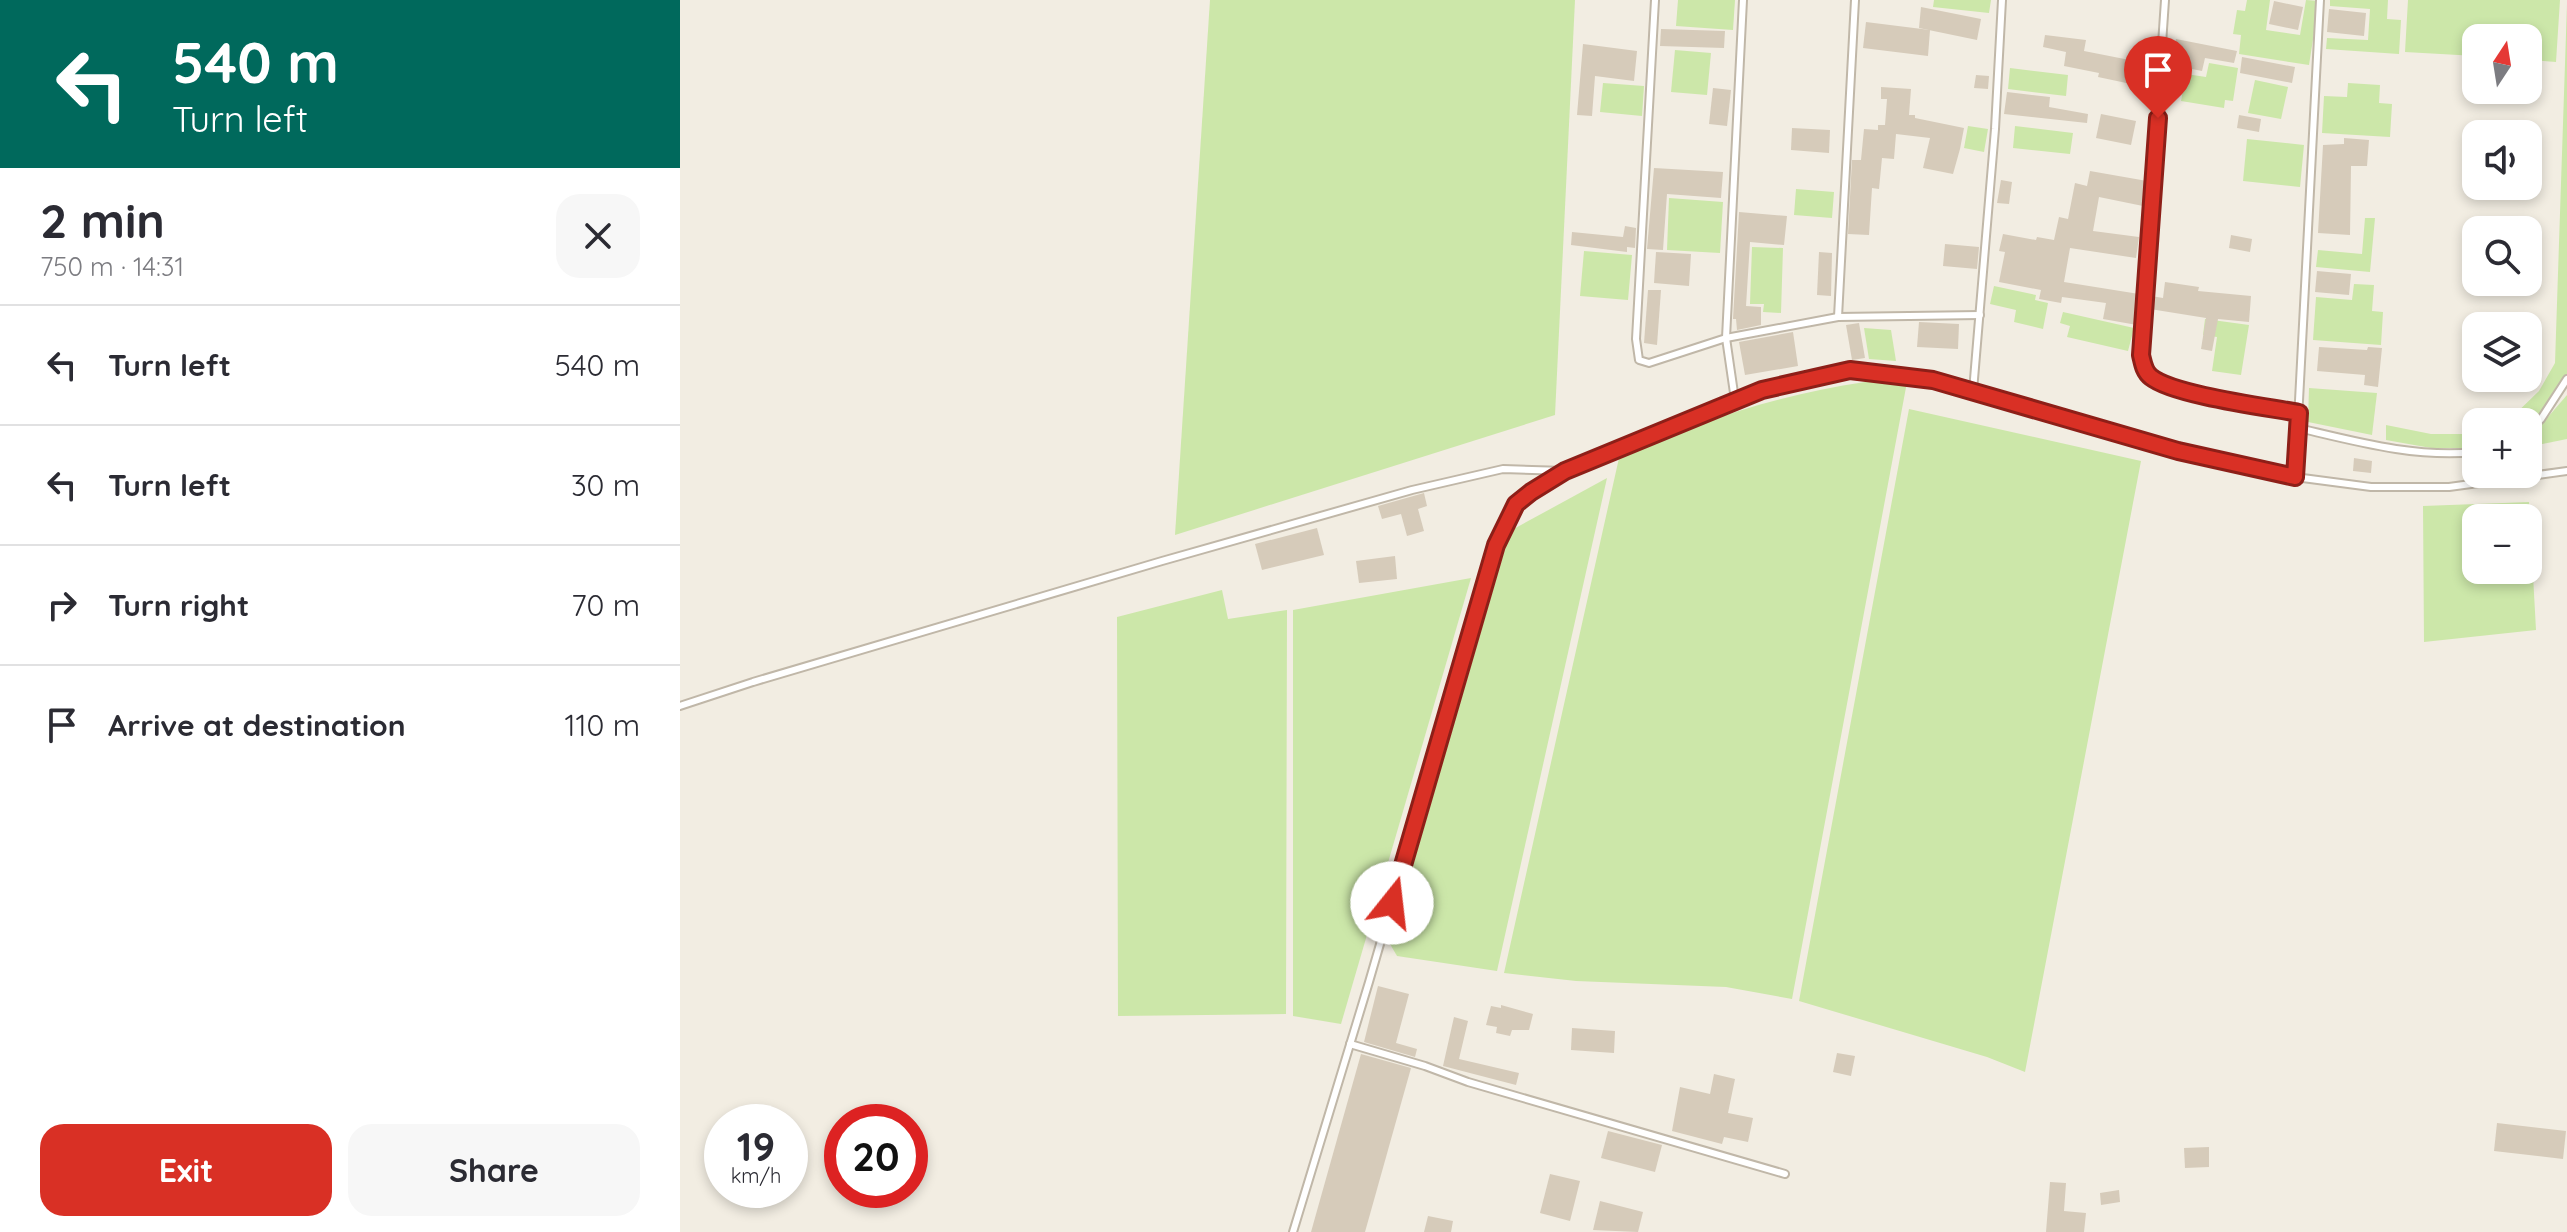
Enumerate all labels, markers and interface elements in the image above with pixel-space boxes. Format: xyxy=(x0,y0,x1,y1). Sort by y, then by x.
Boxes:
north arrow xyxy=(2462,24,2542,104)
map controls xyxy=(2462,24,2542,584)
text: 540 m xyxy=(172,27,339,97)
icon: left xyxy=(40,32,144,136)
pin xyxy=(2124,36,2192,118)
icon: arrive xyxy=(2136,48,2180,92)
text: Turn left xyxy=(172,96,308,141)
button: sound xyxy=(2462,120,2542,200)
text: 2 min xyxy=(40,190,165,250)
button: close xyxy=(556,194,640,278)
button: search xyxy=(2462,216,2542,296)
text: 750 m · 14:31 xyxy=(40,250,184,283)
button: layers xyxy=(2462,312,2542,392)
icon: left xyxy=(40,343,84,387)
text: Turn left xyxy=(108,346,231,384)
text: 540 m xyxy=(554,346,640,384)
button: + xyxy=(2462,408,2542,488)
icon: left xyxy=(40,463,84,507)
text: Turn left xyxy=(108,466,231,504)
text: 30 m xyxy=(571,466,640,504)
button: − xyxy=(2462,504,2542,584)
icon: right xyxy=(40,583,84,627)
text: Turn right xyxy=(108,586,249,624)
text: 70 m xyxy=(571,586,640,624)
icon: arrive xyxy=(40,703,84,747)
text: Arrive at destination xyxy=(108,706,406,744)
text: 110 m xyxy=(564,706,640,744)
position arrow xyxy=(1350,861,1434,945)
speed limit sign: 20 xyxy=(824,1104,928,1208)
text: 19 xyxy=(737,1121,775,1171)
button: Exit xyxy=(40,1124,332,1216)
button: Share xyxy=(348,1124,640,1216)
text: km/h xyxy=(731,1163,781,1188)

